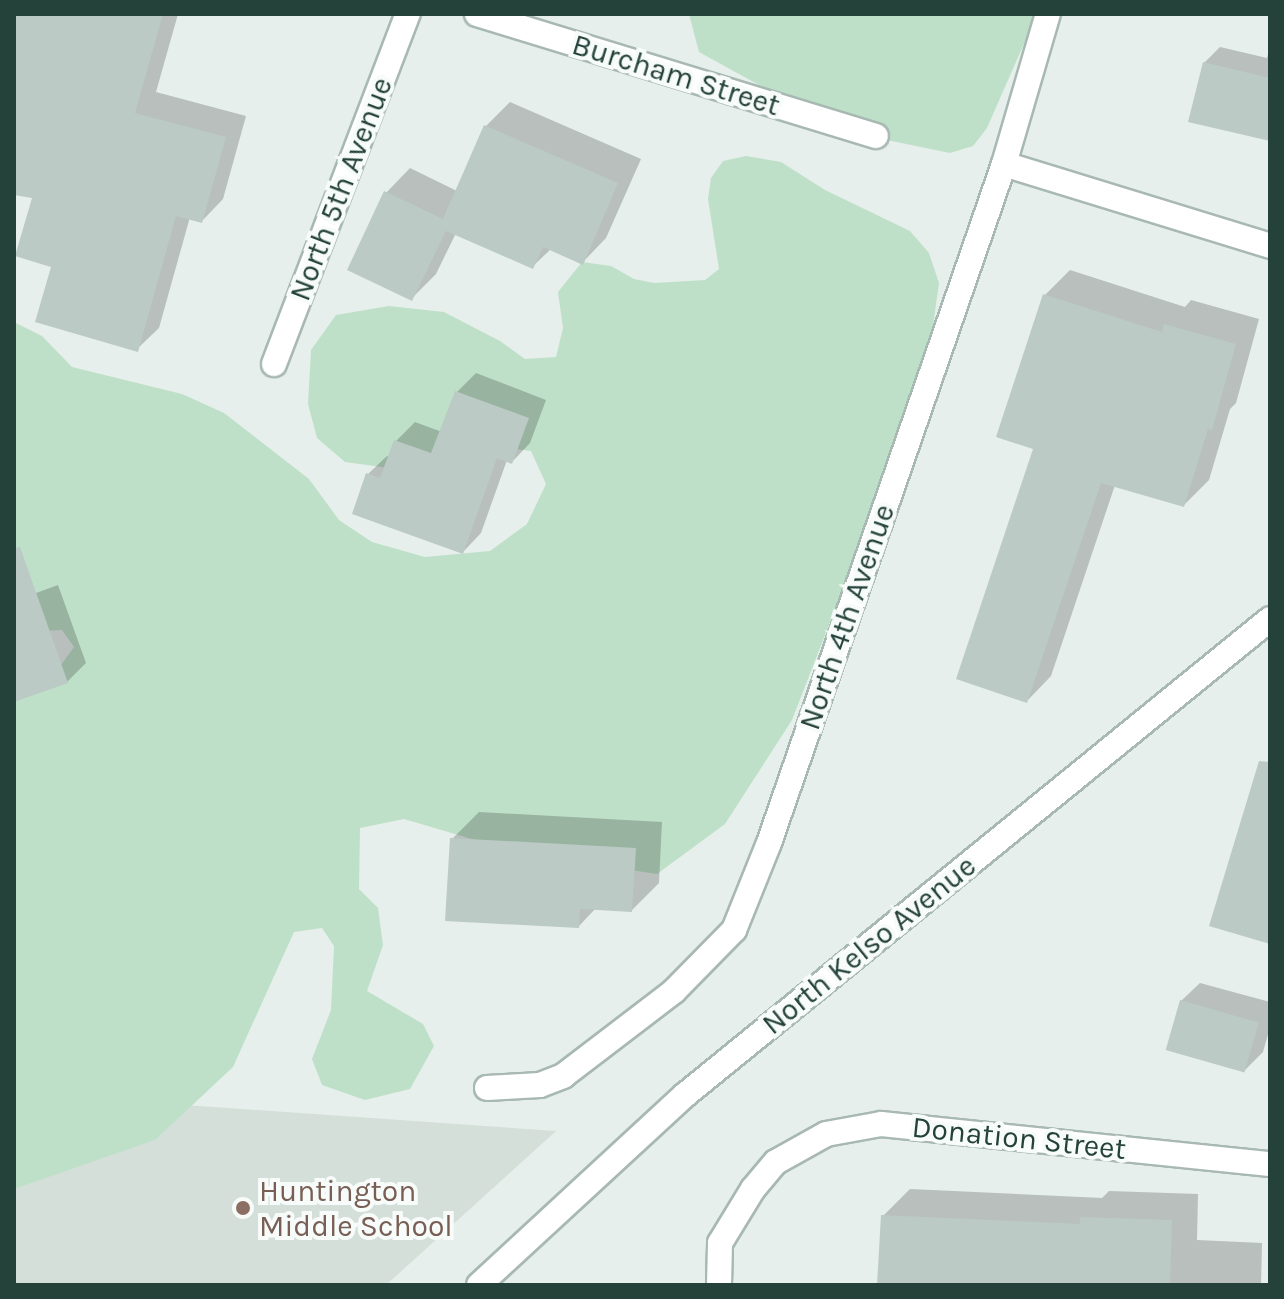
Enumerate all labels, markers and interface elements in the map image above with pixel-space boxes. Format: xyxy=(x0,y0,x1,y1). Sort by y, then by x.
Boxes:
street label: Burcham Street xyxy=(568,26,784,124)
street label: North 5th Avenue xyxy=(282,72,400,306)
street label: North 4th Avenue xyxy=(792,499,902,735)
street label: North Kelso Avenue xyxy=(755,848,983,1042)
street label: Donation Street xyxy=(910,1109,1128,1167)
place label: Huntington Middle School xyxy=(259,1173,453,1244)
marker: Huntington Middle School xyxy=(234,1199,252,1217)

